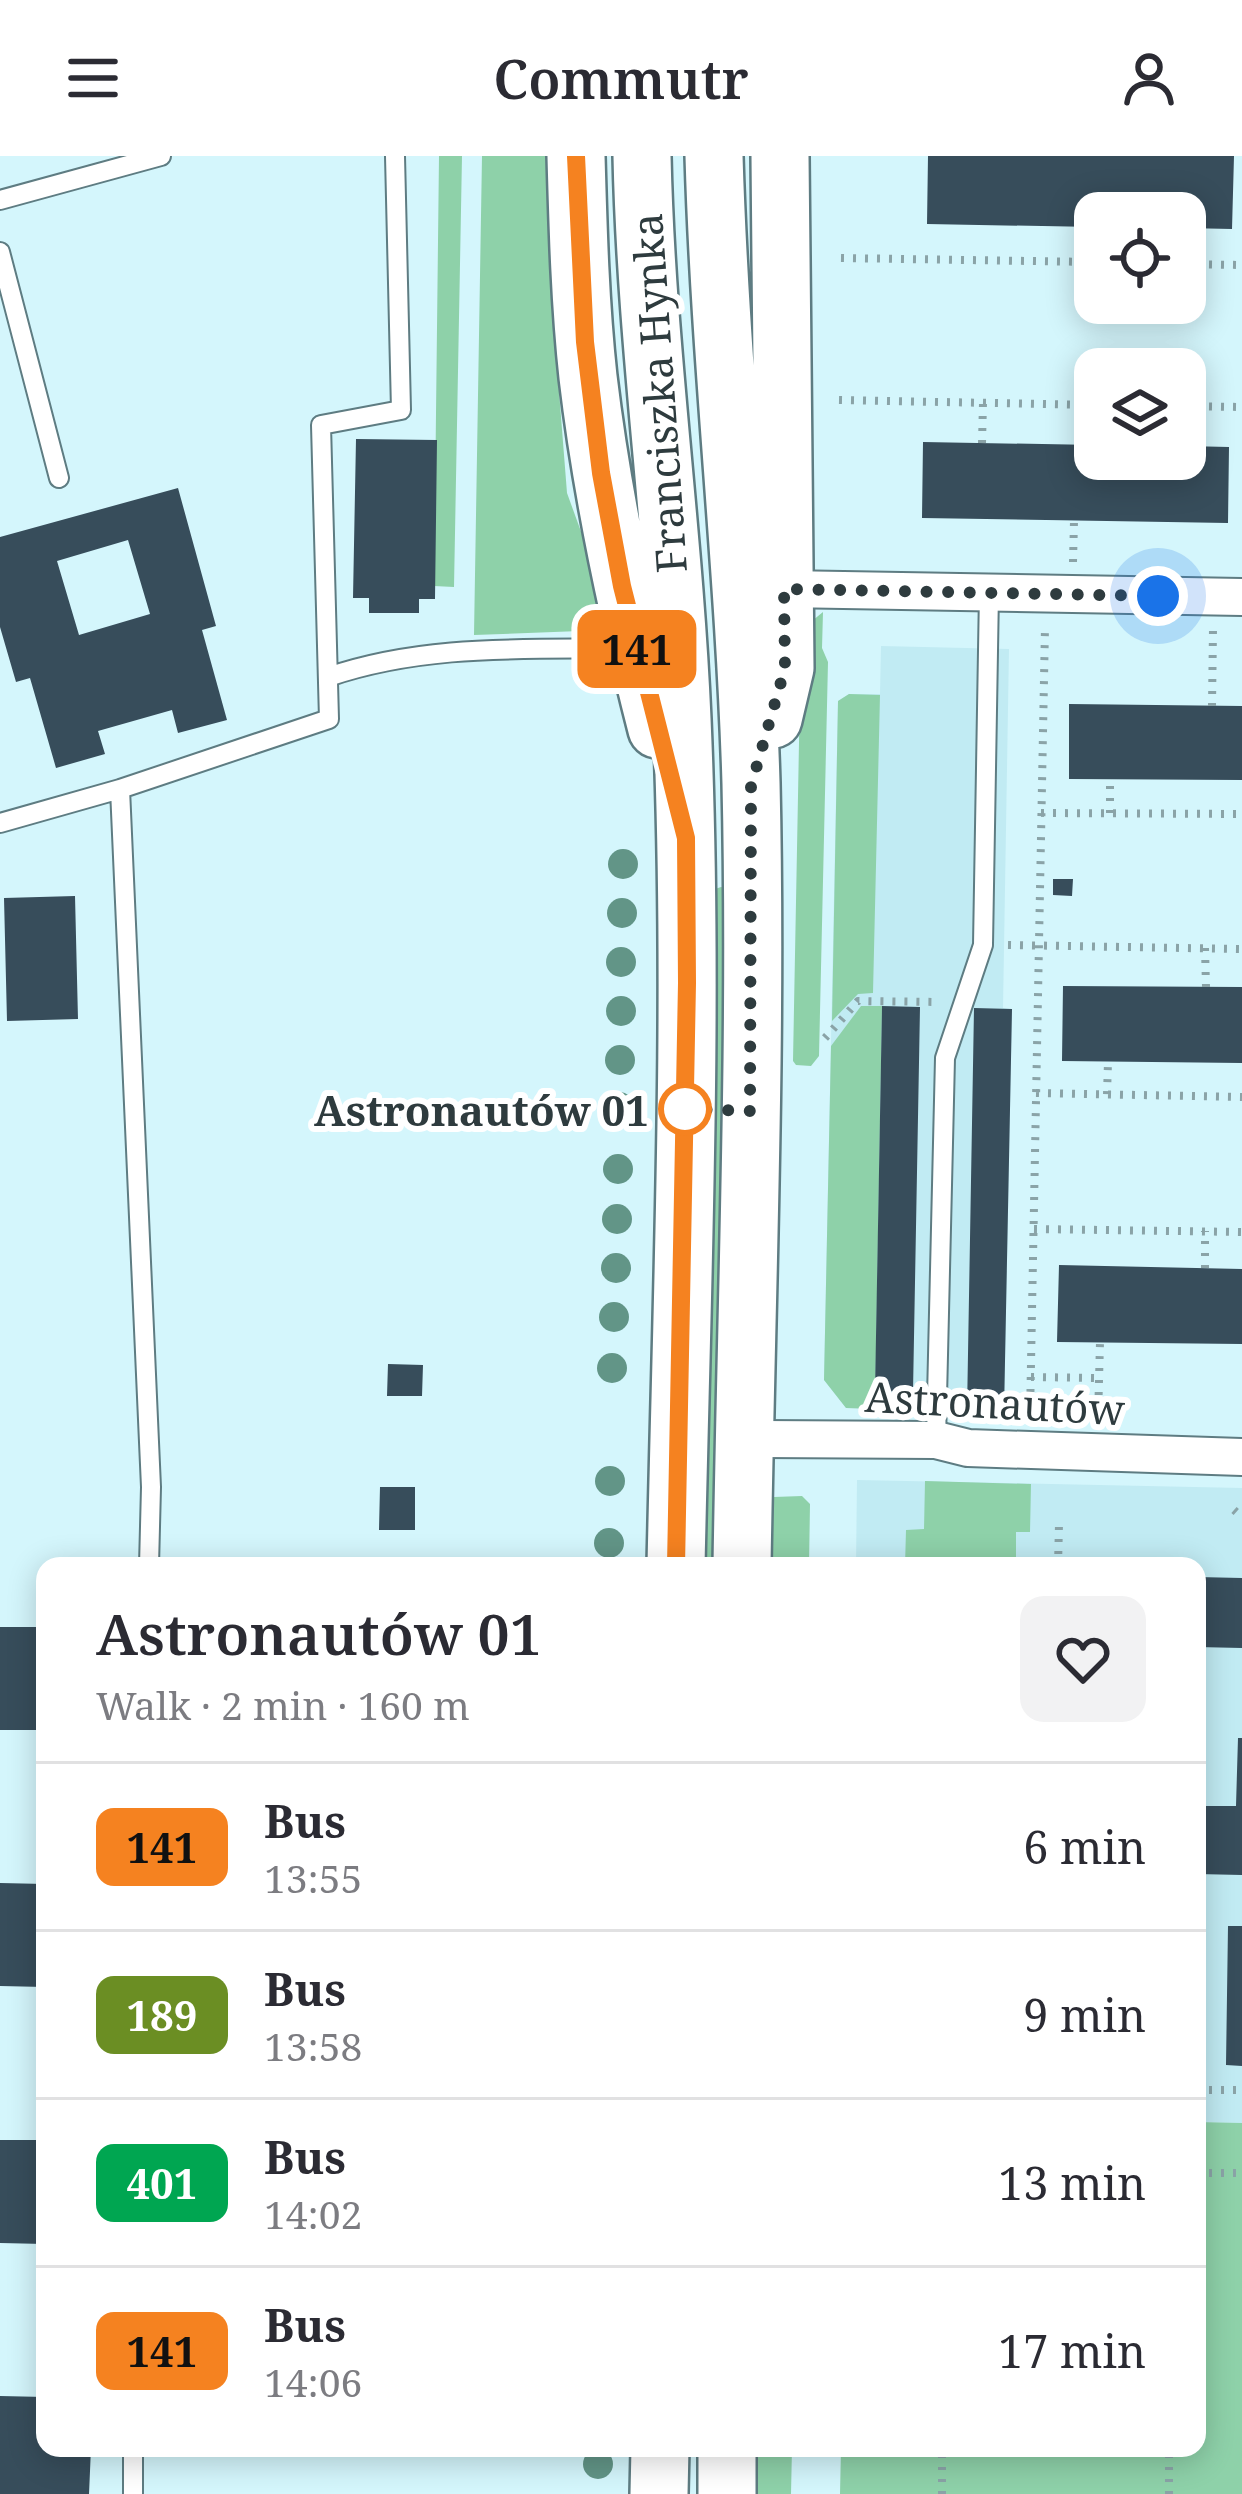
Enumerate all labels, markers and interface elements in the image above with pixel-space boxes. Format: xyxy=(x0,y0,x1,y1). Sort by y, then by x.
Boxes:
text: Commutr xyxy=(493,41,749,115)
icon: menu xyxy=(60,45,126,111)
icon: person xyxy=(1116,45,1182,111)
map controls xyxy=(1074,192,1206,480)
button: locate xyxy=(1074,192,1206,324)
street label: Franciszka Hynka xyxy=(617,211,699,575)
button: layers xyxy=(1074,348,1206,480)
your location xyxy=(1128,566,1188,626)
line badge: 141 xyxy=(568,610,706,688)
text: 141 xyxy=(601,620,673,677)
place label: Astronautów 01 xyxy=(314,1081,649,1138)
marker: Astronautów 01 xyxy=(660,1084,710,1134)
street label: Astronautów xyxy=(864,1367,1127,1437)
text: Astronautów 01 xyxy=(96,1594,542,1672)
button: heart xyxy=(1020,1596,1146,1722)
text: Walk · 2 min · 160 m xyxy=(96,1678,470,1731)
text: Bus xyxy=(264,1790,346,1851)
text: 6 min xyxy=(1023,1816,1146,1877)
text: 141 xyxy=(126,1818,198,1875)
text: 13:55 xyxy=(264,1851,362,1904)
text: Bus xyxy=(264,1958,346,2019)
text: 9 min xyxy=(1023,1984,1146,2045)
text: 189 xyxy=(126,1986,198,2043)
text: 13:58 xyxy=(264,2019,362,2072)
text: Bus xyxy=(264,2126,346,2187)
text: 13 min xyxy=(998,2152,1146,2213)
text: 401 xyxy=(126,2154,198,2211)
text: 14:02 xyxy=(264,2187,362,2240)
text: Bus xyxy=(264,2294,346,2355)
text: 17 min xyxy=(998,2320,1146,2381)
text: 141 xyxy=(126,2322,198,2379)
text: 14:06 xyxy=(264,2355,362,2408)

